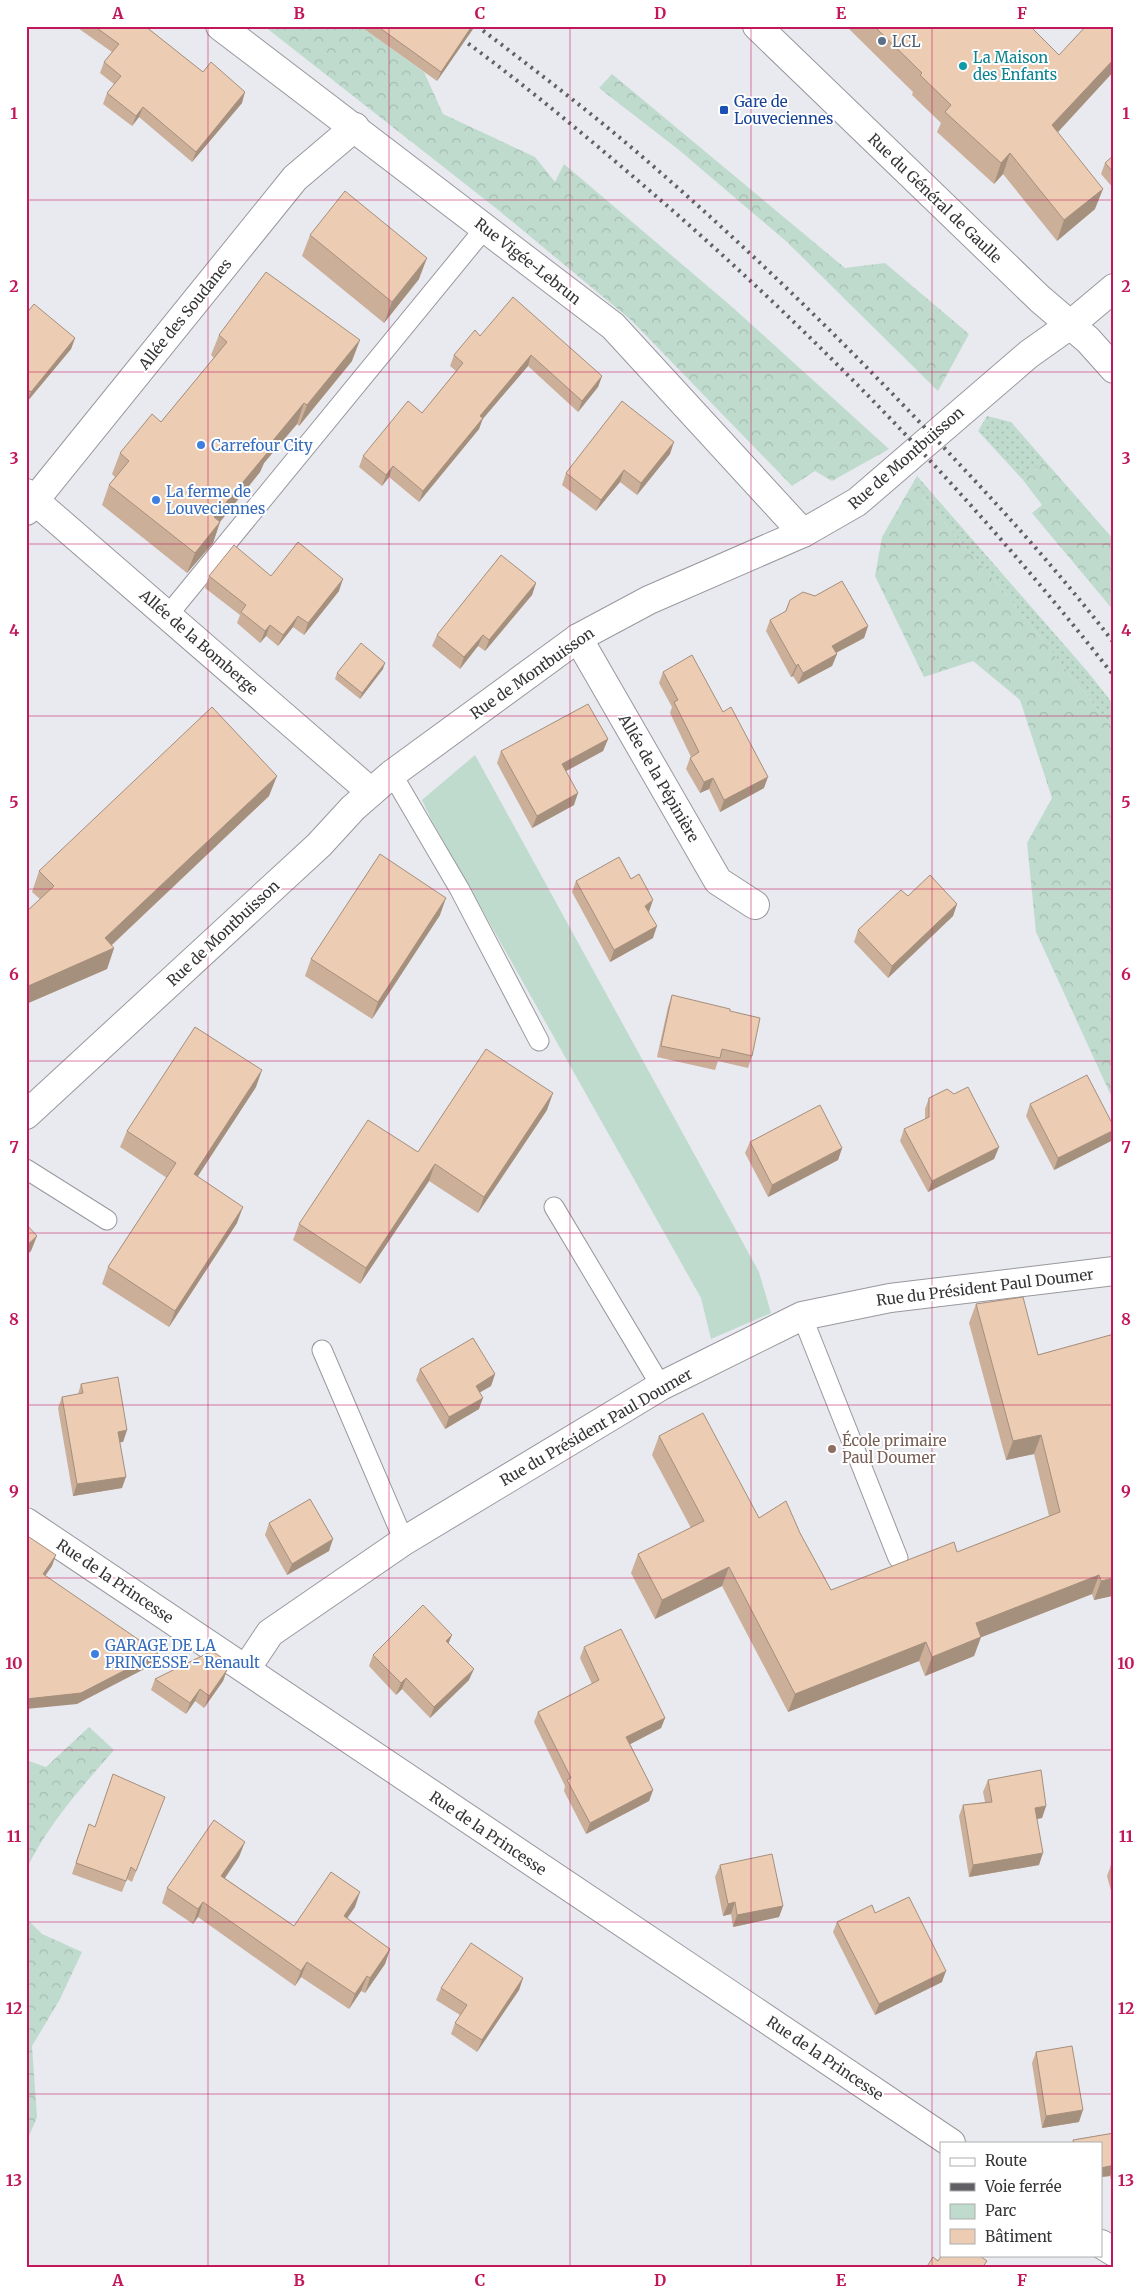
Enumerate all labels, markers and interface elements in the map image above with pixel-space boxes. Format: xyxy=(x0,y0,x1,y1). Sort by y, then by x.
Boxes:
text: A xyxy=(111,3,124,23)
text: B xyxy=(293,3,305,23)
text: C xyxy=(475,3,485,23)
text: D xyxy=(654,3,666,23)
text: E xyxy=(836,3,847,23)
text: F xyxy=(1017,3,1027,23)
place label: LCL xyxy=(892,32,921,51)
marker: LCL xyxy=(876,35,888,47)
place label: La Maison des Enfants xyxy=(973,48,1057,84)
marker: La Maison des Enfants xyxy=(957,60,969,72)
place label: Gare de Louveciennes xyxy=(734,92,833,128)
text: 1 xyxy=(10,103,18,123)
text: 1 xyxy=(1122,103,1130,123)
marker: Gare de Louveciennes xyxy=(718,104,730,116)
street label: Rue du Général de Gaulle xyxy=(864,129,1006,267)
street label: Rue Vigée-Lebrun xyxy=(471,214,585,308)
street label: Allée des Soudanes xyxy=(134,255,236,374)
text: 2 xyxy=(9,276,19,296)
text: 2 xyxy=(1121,276,1131,296)
street label: Rue de Montbuisson xyxy=(844,403,968,513)
place label: Carrefour City xyxy=(211,436,313,455)
marker: Carrefour City xyxy=(195,439,207,451)
text: 3 xyxy=(9,448,19,468)
text: 3 xyxy=(1121,448,1131,468)
place label: La ferme de Louveciennes xyxy=(166,482,265,518)
marker: La ferme de Louveciennes xyxy=(150,494,162,506)
street label: Allée de la Bomberge xyxy=(135,585,262,699)
text: 4 xyxy=(9,620,19,640)
text: 4 xyxy=(1121,620,1131,640)
street label: Rue de Montbuisson xyxy=(466,623,598,723)
street label: Allée de la Pépinière xyxy=(614,710,703,845)
text: 5 xyxy=(9,792,19,812)
text: 5 xyxy=(1121,792,1131,812)
street label: Rue de Montbuisson xyxy=(163,876,283,990)
text: 6 xyxy=(9,964,19,984)
text: 6 xyxy=(1121,964,1131,984)
text: 7 xyxy=(9,1137,19,1157)
text: 7 xyxy=(1121,1137,1131,1157)
street label: Rue du Président Paul Doumer xyxy=(875,1264,1095,1310)
text: 8 xyxy=(9,1309,19,1329)
text: 8 xyxy=(1121,1309,1131,1329)
street label: Rue du Président Paul Doumer xyxy=(496,1364,696,1490)
place label: École primaire Paul Doumer xyxy=(842,1430,947,1467)
marker: École primaire Paul Doumer xyxy=(826,1443,838,1455)
text: 9 xyxy=(9,1481,19,1501)
text: 9 xyxy=(1121,1481,1131,1501)
street label: Rue de la Princesse xyxy=(53,1535,177,1627)
place label: GARAGE DE LA PRINCESSE - Renault xyxy=(105,1636,260,1672)
marker: GARAGE DE LA PRINCESSE - Renault xyxy=(89,1648,101,1660)
text: 10 xyxy=(5,1653,23,1673)
text: 10 xyxy=(1117,1653,1135,1673)
street label: Rue de la Princesse xyxy=(426,1787,550,1879)
text: 11 xyxy=(7,1826,22,1846)
text: 11 xyxy=(1119,1826,1134,1846)
text: 12 xyxy=(6,1998,22,2018)
text: 12 xyxy=(1118,1998,1134,2018)
street label: Rue de la Princesse xyxy=(763,2012,887,2104)
legend xyxy=(940,2142,1102,2256)
text: Route xyxy=(985,2151,1027,2170)
text: 13 xyxy=(6,2170,22,2190)
text: 13 xyxy=(1118,2170,1134,2190)
text: Voie ferrée xyxy=(984,2177,1062,2196)
text: Parc xyxy=(985,2201,1017,2220)
text: Bâtiment xyxy=(985,2227,1053,2246)
text: A xyxy=(111,2270,124,2290)
text: B xyxy=(293,2270,305,2290)
text: C xyxy=(475,2270,485,2290)
text: D xyxy=(654,2270,666,2290)
text: E xyxy=(836,2270,847,2290)
text: F xyxy=(1017,2270,1027,2290)

